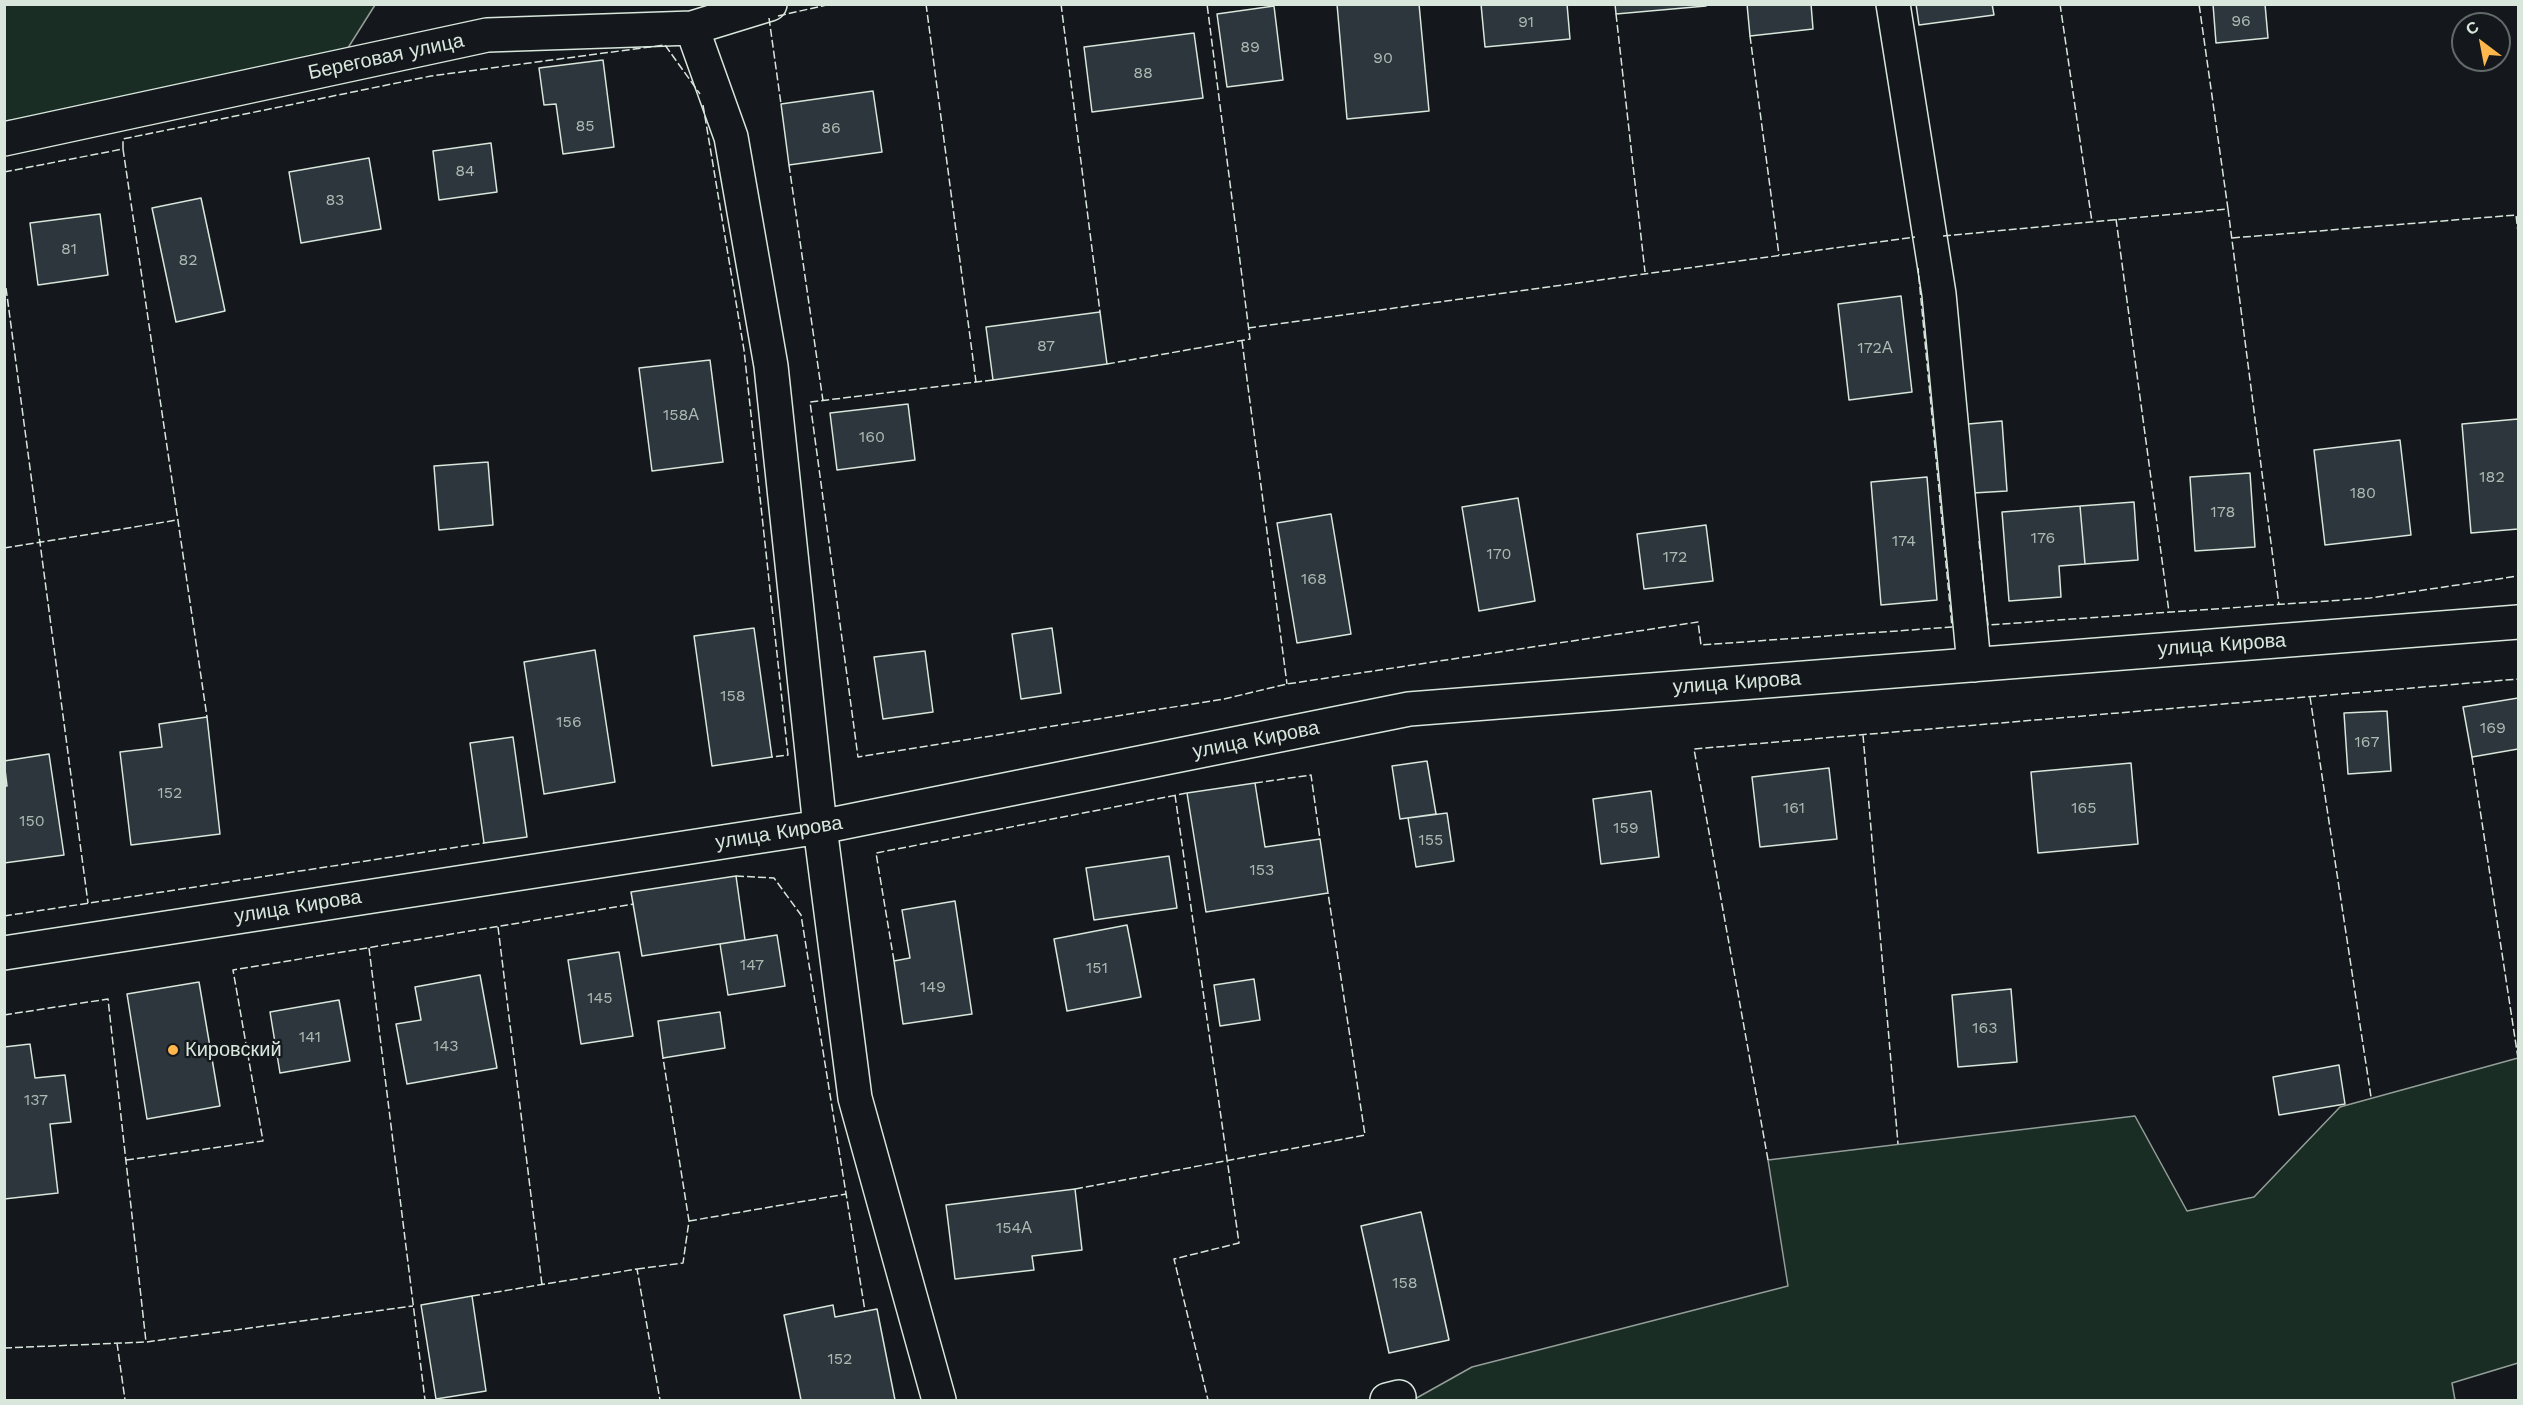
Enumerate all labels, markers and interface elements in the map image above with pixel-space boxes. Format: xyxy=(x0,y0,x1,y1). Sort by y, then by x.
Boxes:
house number: 96 xyxy=(2231,11,2251,31)
house number: 91 xyxy=(1518,12,1534,32)
north arrow xyxy=(2451,12,2511,72)
text: С xyxy=(2462,17,2482,39)
street label: Береговая улица xyxy=(306,29,466,85)
house number: 89 xyxy=(1240,37,1260,57)
house number: 90 xyxy=(1373,48,1393,68)
house number: 88 xyxy=(1133,63,1153,83)
house number: 85 xyxy=(575,116,595,136)
house number: 86 xyxy=(821,118,841,138)
house number: 84 xyxy=(455,161,475,181)
house number: 83 xyxy=(326,190,344,210)
house number: 81 xyxy=(61,239,77,259)
house number: 82 xyxy=(178,250,198,270)
house number: 87 xyxy=(1037,336,1055,356)
house number: 172А xyxy=(1857,338,1893,358)
house number: 158А xyxy=(663,405,699,425)
house number: 160 xyxy=(859,427,885,447)
house number: 182 xyxy=(2479,467,2505,487)
house number: 180 xyxy=(2350,483,2376,503)
house number: 178 xyxy=(2211,502,2235,522)
house number: 176 xyxy=(2031,528,2055,548)
house number: 174 xyxy=(1892,531,1916,551)
house number: 170 xyxy=(1487,544,1511,564)
house number: 172 xyxy=(1663,547,1687,567)
house number: 168 xyxy=(1301,569,1327,589)
street label: улица Кирова xyxy=(2157,629,2287,661)
street label: улица Кирова xyxy=(1672,667,1802,699)
house number: 158 xyxy=(720,686,746,706)
house number: 156 xyxy=(556,712,582,732)
street label: улица Кирова xyxy=(1191,716,1321,764)
house number: 169 xyxy=(2480,718,2506,738)
house number: 167 xyxy=(2355,732,2379,752)
house number: 152 xyxy=(158,783,182,803)
house number: 161 xyxy=(1783,798,1805,818)
house number: 165 xyxy=(2071,798,2097,818)
house number: 150 xyxy=(19,811,45,831)
street label: улица Кирова xyxy=(714,811,844,855)
house number: 159 xyxy=(1613,818,1639,838)
house number: 155 xyxy=(1419,830,1443,850)
house number: 153 xyxy=(1250,860,1274,880)
street label: улица Кирова xyxy=(233,885,363,929)
house number: 147 xyxy=(740,955,764,975)
house number: 151 xyxy=(1086,958,1108,978)
house number: 149 xyxy=(920,977,946,997)
house number: 145 xyxy=(587,988,613,1008)
house number: 163 xyxy=(1972,1018,1998,1038)
house number: 141 xyxy=(299,1027,321,1047)
house number: 143 xyxy=(433,1036,459,1056)
place label: Кировский xyxy=(185,1038,282,1062)
marker: Кировский xyxy=(166,1043,180,1057)
house number: 137 xyxy=(24,1090,48,1110)
house number: 154А xyxy=(996,1218,1032,1238)
house number: 158 xyxy=(1392,1273,1418,1293)
house number: 152 xyxy=(828,1349,852,1369)

